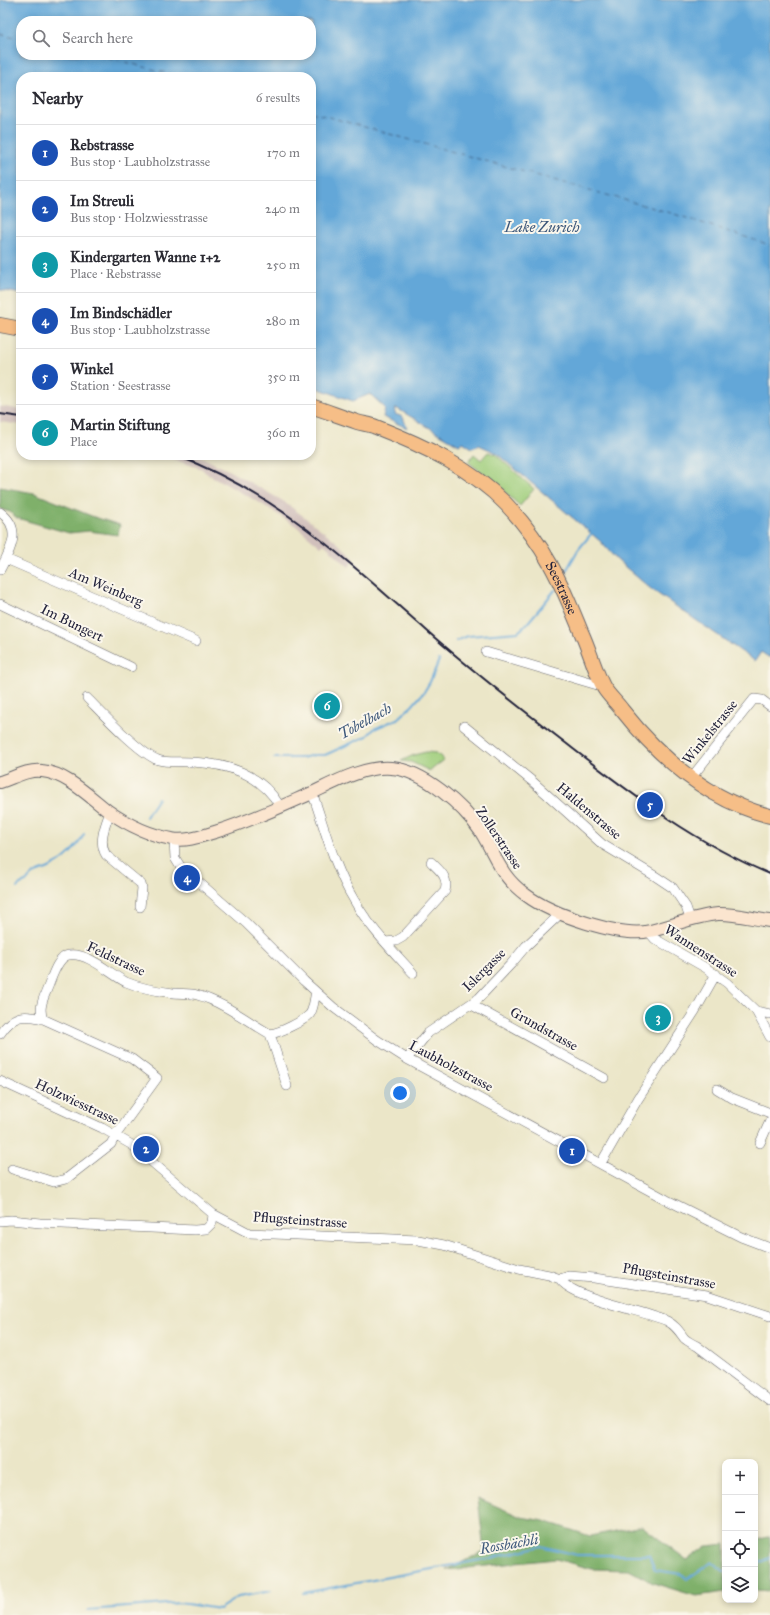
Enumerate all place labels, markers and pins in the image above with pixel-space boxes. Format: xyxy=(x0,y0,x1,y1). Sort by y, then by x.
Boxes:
pin: 6 xyxy=(314,691,340,721)
pin: 5 xyxy=(637,790,663,820)
pin: 4 xyxy=(174,863,200,893)
pin: 3 xyxy=(645,1003,671,1033)
pin: 2 xyxy=(133,1134,159,1164)
pin: 1 xyxy=(559,1136,585,1166)

